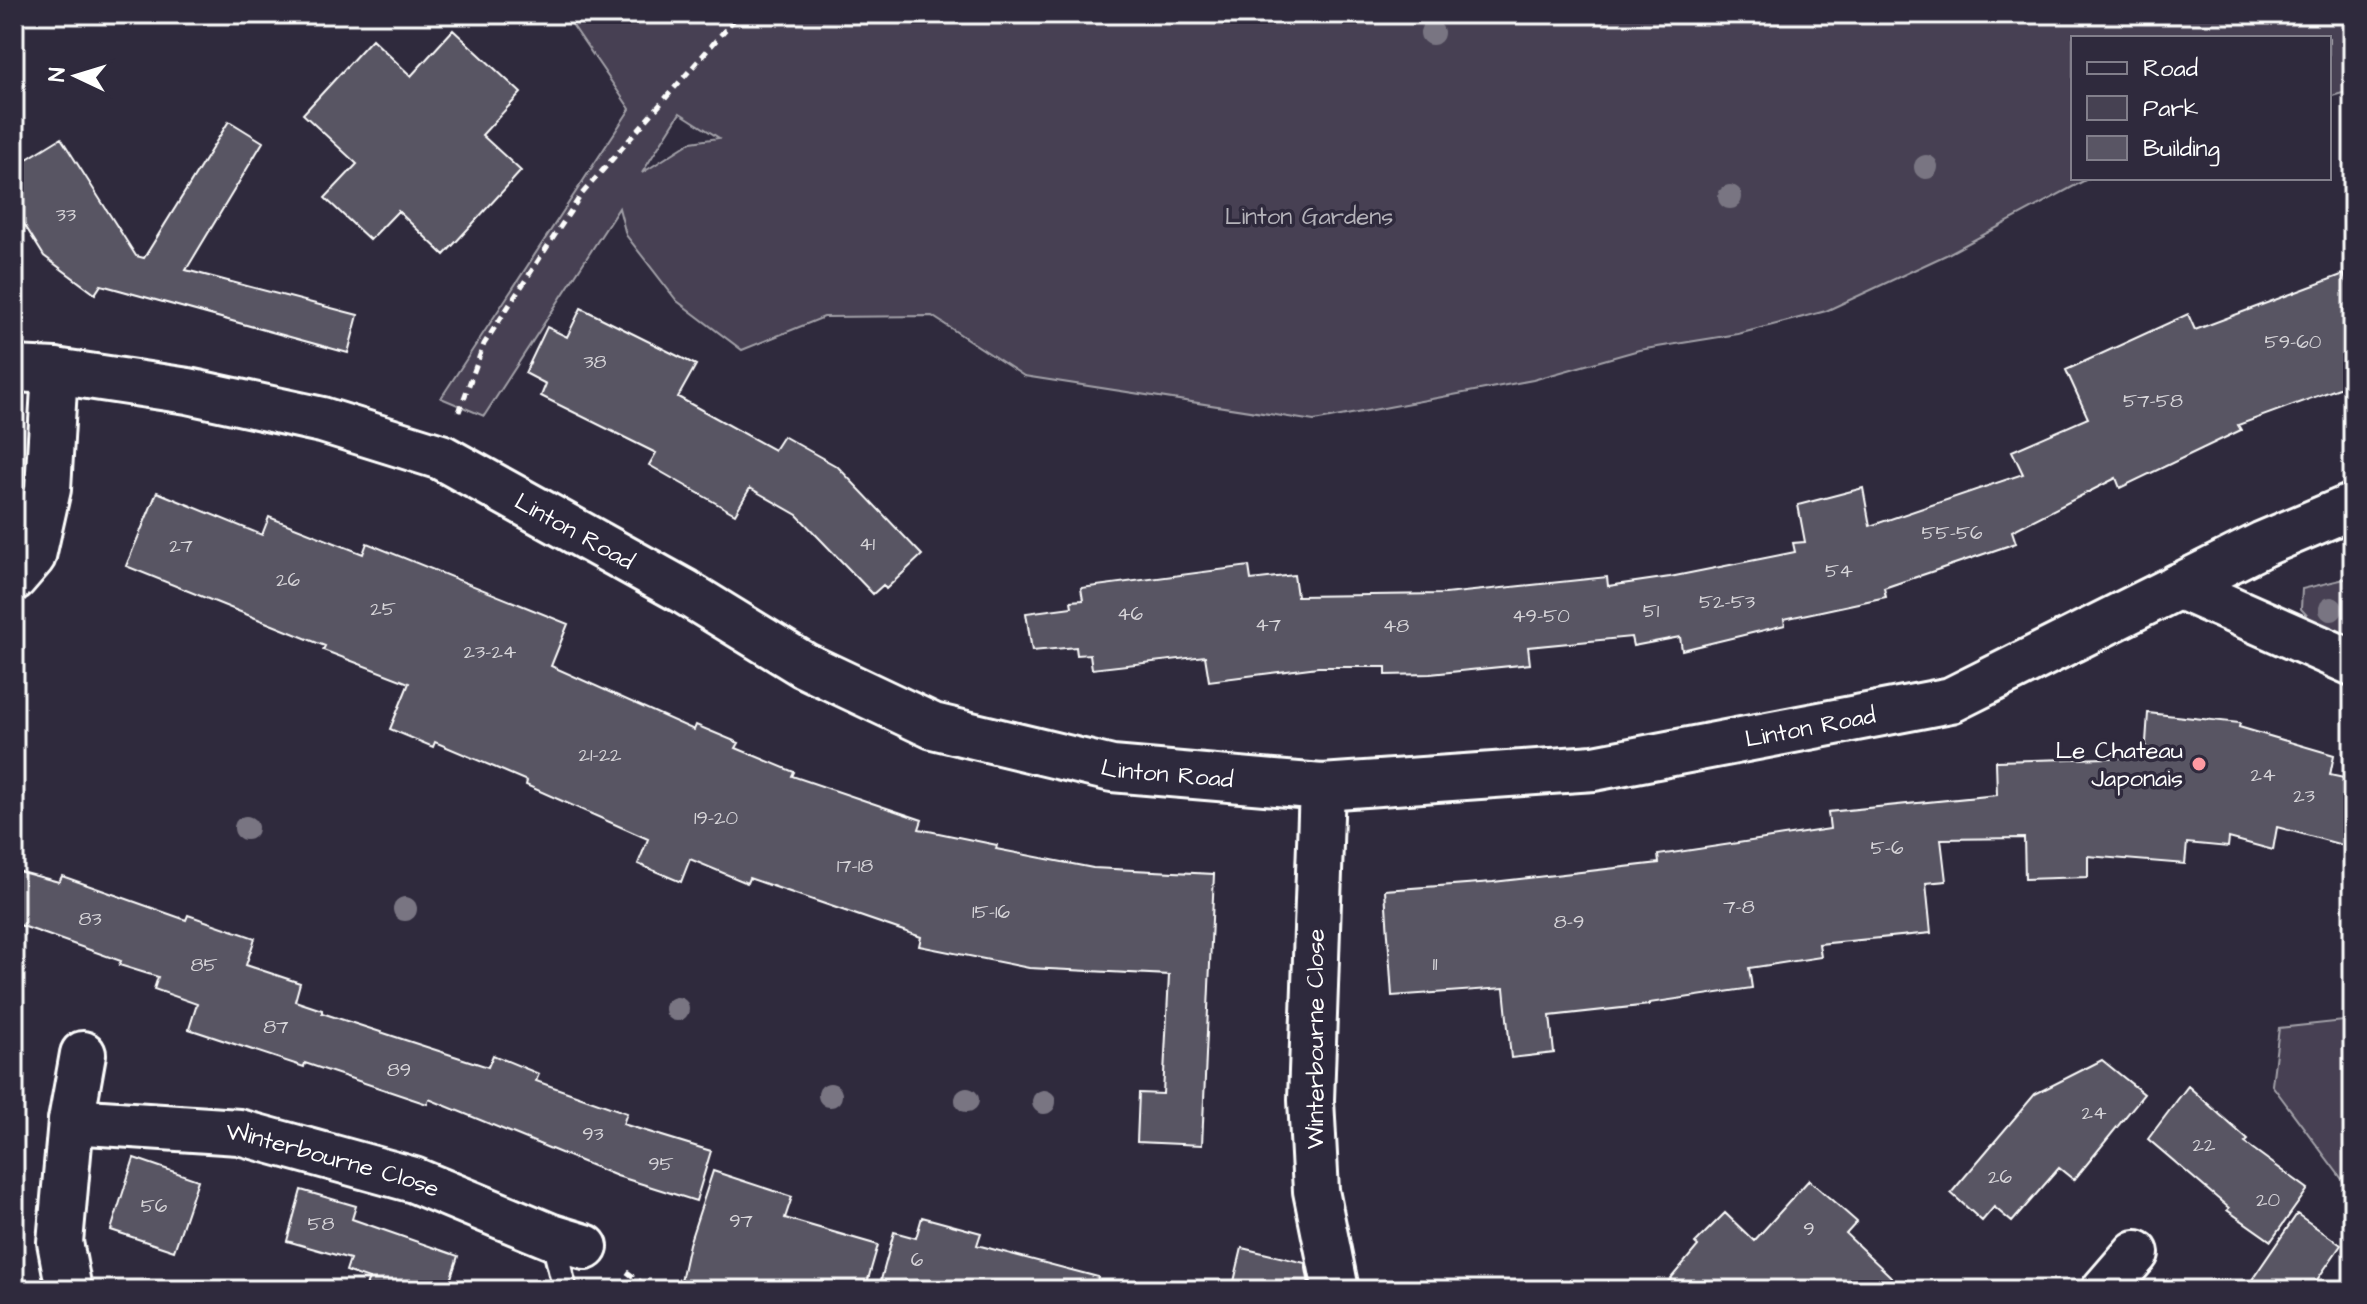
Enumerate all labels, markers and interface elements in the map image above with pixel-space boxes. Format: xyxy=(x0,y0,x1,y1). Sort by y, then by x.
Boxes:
north arrow xyxy=(36,36,116,116)
legend xyxy=(2071,36,2331,180)
text: Road xyxy=(2143,52,2198,86)
text: N xyxy=(42,67,74,83)
text: Park xyxy=(2143,92,2199,126)
text: Building xyxy=(2143,132,2220,167)
park label: Linton Gardens xyxy=(1225,200,1393,234)
house number: 33 xyxy=(56,201,76,229)
house number: 59-60 xyxy=(2265,328,2322,356)
house number: 38 xyxy=(583,348,607,376)
house number: 57-58 xyxy=(2123,387,2183,415)
street label: Linton Road xyxy=(508,485,640,579)
house number: 55-56 xyxy=(1921,519,1983,547)
house number: 41 xyxy=(859,530,876,558)
house number: 27 xyxy=(169,532,193,560)
house number: 54 xyxy=(1825,557,1853,585)
house number: 26 xyxy=(276,566,300,594)
house number: 52-53 xyxy=(1699,588,1755,616)
house number: 25 xyxy=(370,595,396,623)
house number: 51 xyxy=(1643,597,1660,625)
house number: 46 xyxy=(1117,600,1144,628)
house number: 49-50 xyxy=(1512,602,1570,630)
house number: 47 xyxy=(1255,611,1281,639)
house number: 48 xyxy=(1383,612,1409,640)
house number: 23-24 xyxy=(464,638,517,666)
street label: Linton Road xyxy=(1742,699,1878,757)
place label: Le Chateau Japonais xyxy=(2056,734,2183,796)
house number: 21-22 xyxy=(578,741,622,769)
street label: Linton Road xyxy=(1097,751,1235,797)
marker: Le Chateau Japonais xyxy=(2190,755,2208,773)
house number: 24 xyxy=(2250,761,2276,789)
house number: 23 xyxy=(2293,782,2315,810)
house number: 19-20 xyxy=(694,804,738,832)
house number: 5-6 xyxy=(1871,834,1904,862)
house number: 17-18 xyxy=(837,852,873,880)
house number: 7-8 xyxy=(1723,893,1755,921)
house number: 15-16 xyxy=(972,898,1010,926)
house number: 83 xyxy=(78,905,102,933)
house number: 8-9 xyxy=(1554,908,1584,936)
street label: Winterbourne Close xyxy=(1299,929,1333,1149)
house number: 11 xyxy=(1432,950,1438,978)
house number: 85 xyxy=(190,951,218,979)
house number: 87 xyxy=(263,1013,289,1041)
house number: 89 xyxy=(387,1056,411,1084)
house number: 24 xyxy=(2081,1099,2107,1127)
street label: Winterbourne Close xyxy=(225,1115,445,1207)
house number: 93 xyxy=(582,1120,604,1148)
house number: 22 xyxy=(2193,1131,2216,1159)
house number: 95 xyxy=(648,1150,674,1178)
house number: 26 xyxy=(1988,1163,2012,1191)
house number: 20 xyxy=(2256,1186,2280,1214)
house number: 56 xyxy=(141,1192,168,1220)
house number: 97 xyxy=(729,1207,753,1235)
house number: 58 xyxy=(307,1210,335,1238)
house number: 9 xyxy=(1803,1215,1815,1243)
house number: 6 xyxy=(911,1246,924,1274)

